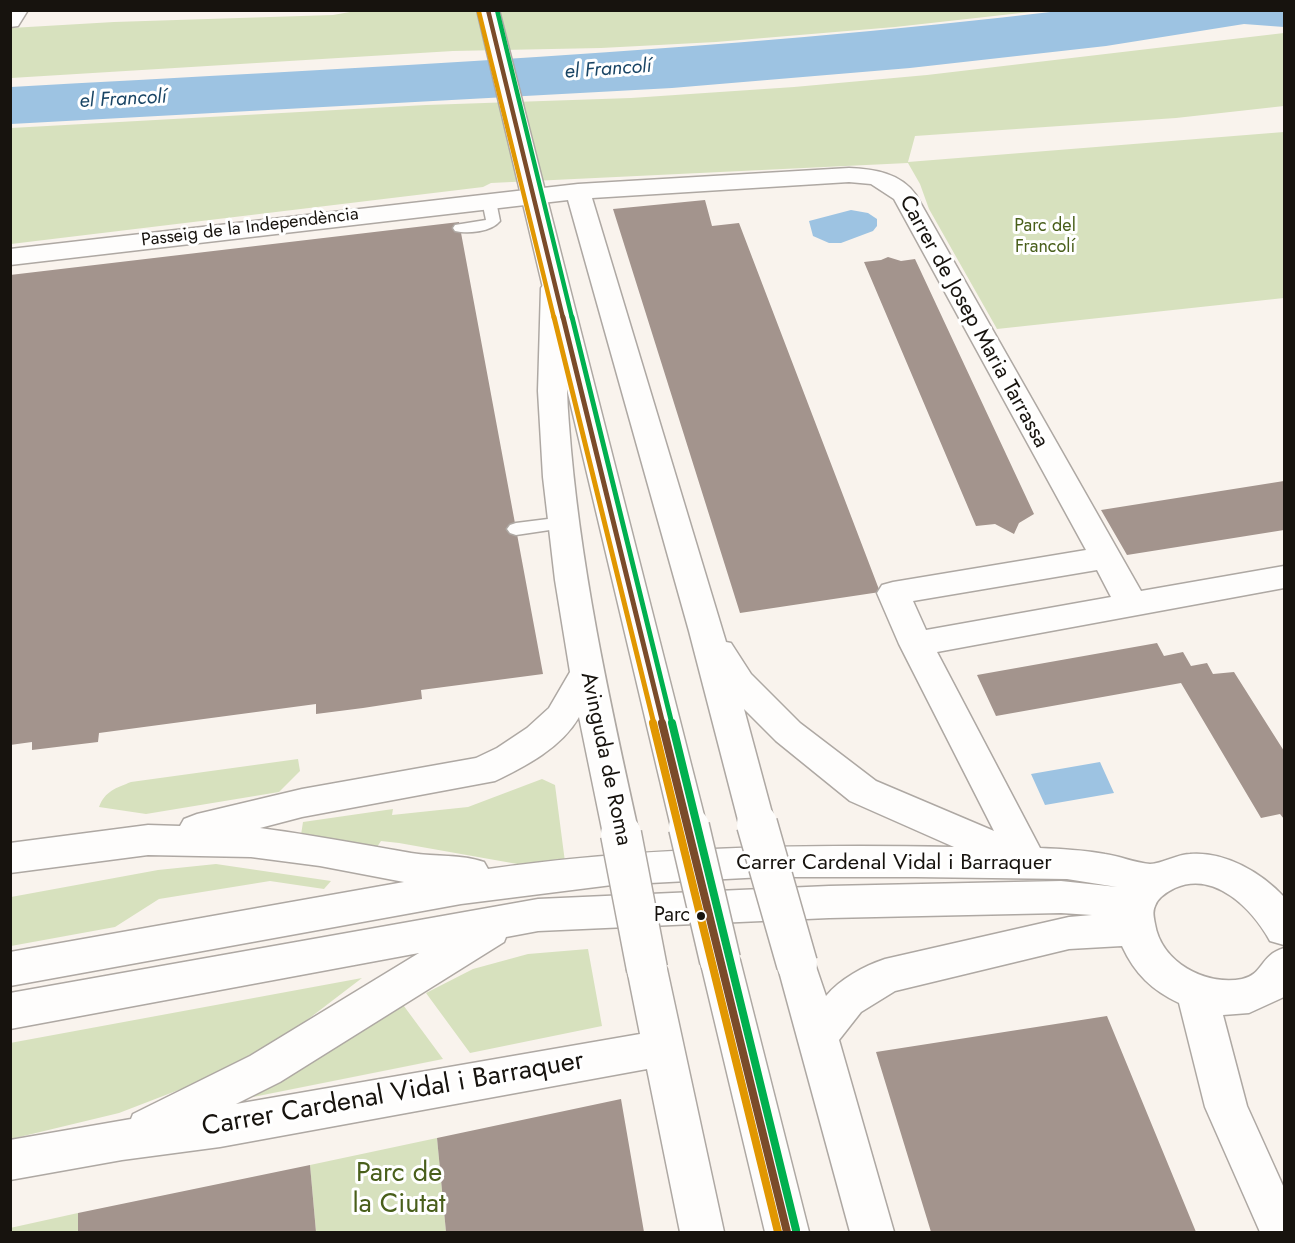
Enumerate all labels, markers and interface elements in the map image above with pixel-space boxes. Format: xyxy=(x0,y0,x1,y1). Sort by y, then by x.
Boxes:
water label: el Francolí xyxy=(564,55,652,85)
water label: el Francolí xyxy=(79,86,167,114)
street label: Carrer de Josep Maria Tarrassa xyxy=(893,191,1053,453)
street label: Passeig de la Independència xyxy=(140,204,360,252)
park label: Parc del Francolí xyxy=(1014,216,1076,258)
street label: Avinguda de Roma xyxy=(574,670,636,848)
street label: Carrer Cardenal Vidal i Barraquer xyxy=(736,851,1052,877)
place label: Parc xyxy=(654,904,690,928)
marker: Parc xyxy=(695,910,707,922)
street label: Carrer Cardenal Vidal i Barraquer xyxy=(199,1045,587,1145)
park label: Parc de la Ciutat xyxy=(353,1158,445,1221)

